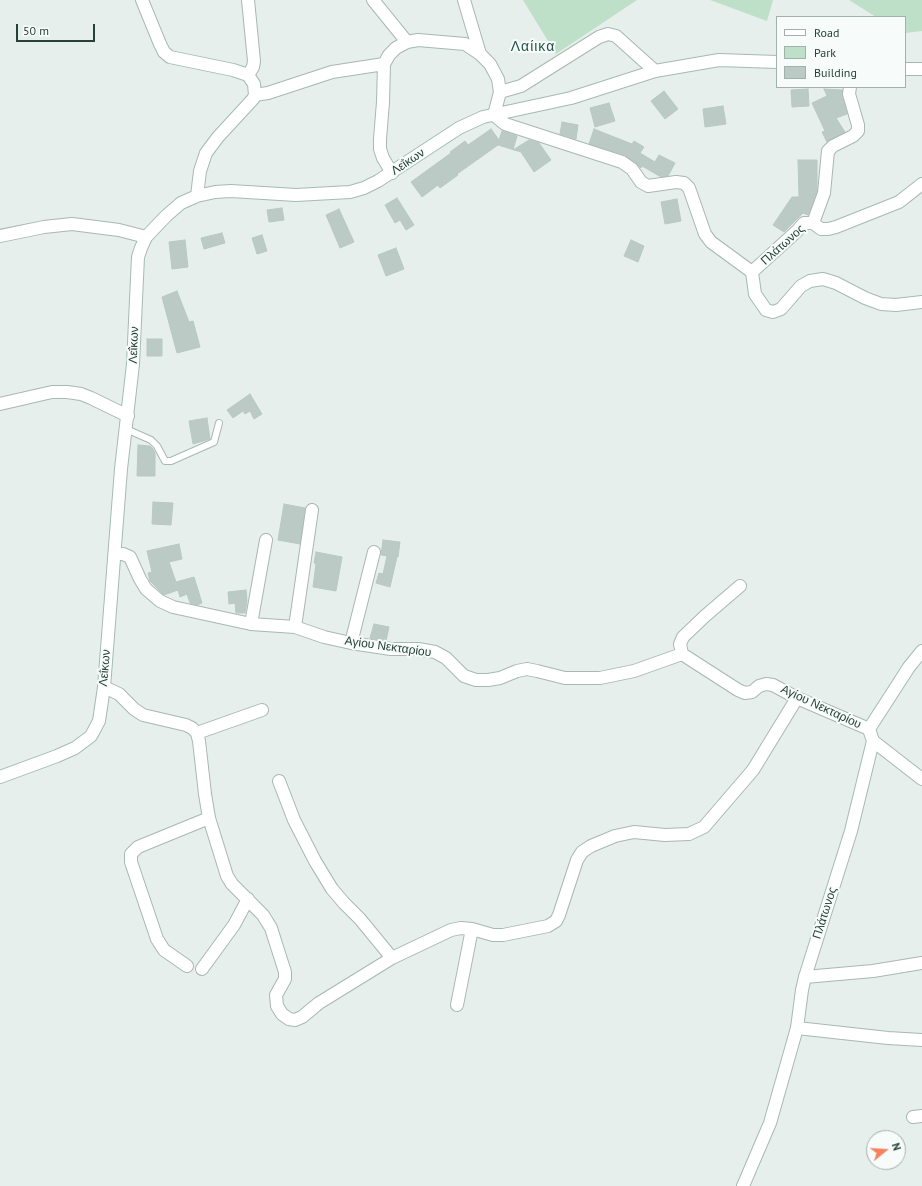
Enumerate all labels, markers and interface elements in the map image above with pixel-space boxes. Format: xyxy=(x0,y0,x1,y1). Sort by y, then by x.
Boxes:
scale bar xyxy=(18,16,97,42)
legend xyxy=(776,16,906,88)
text: 50 m xyxy=(23,23,49,38)
text: Road xyxy=(814,25,839,40)
district label: Λαίικα xyxy=(511,39,555,55)
text: Park xyxy=(814,45,836,60)
text: Building xyxy=(814,65,857,80)
street label: Λεΐκων xyxy=(389,146,427,178)
street label: Πλάτωνος xyxy=(758,222,808,268)
street label: Λεΐκων xyxy=(126,326,142,364)
street label: Αγίου Νεκταρίου xyxy=(344,634,432,660)
street label: Λεΐκων xyxy=(96,649,114,687)
street label: Αγίου Νεκταρίου xyxy=(778,682,864,732)
street label: Πλάτωνος xyxy=(810,885,840,941)
north arrow xyxy=(866,1130,906,1170)
text: N xyxy=(889,1141,904,1152)

